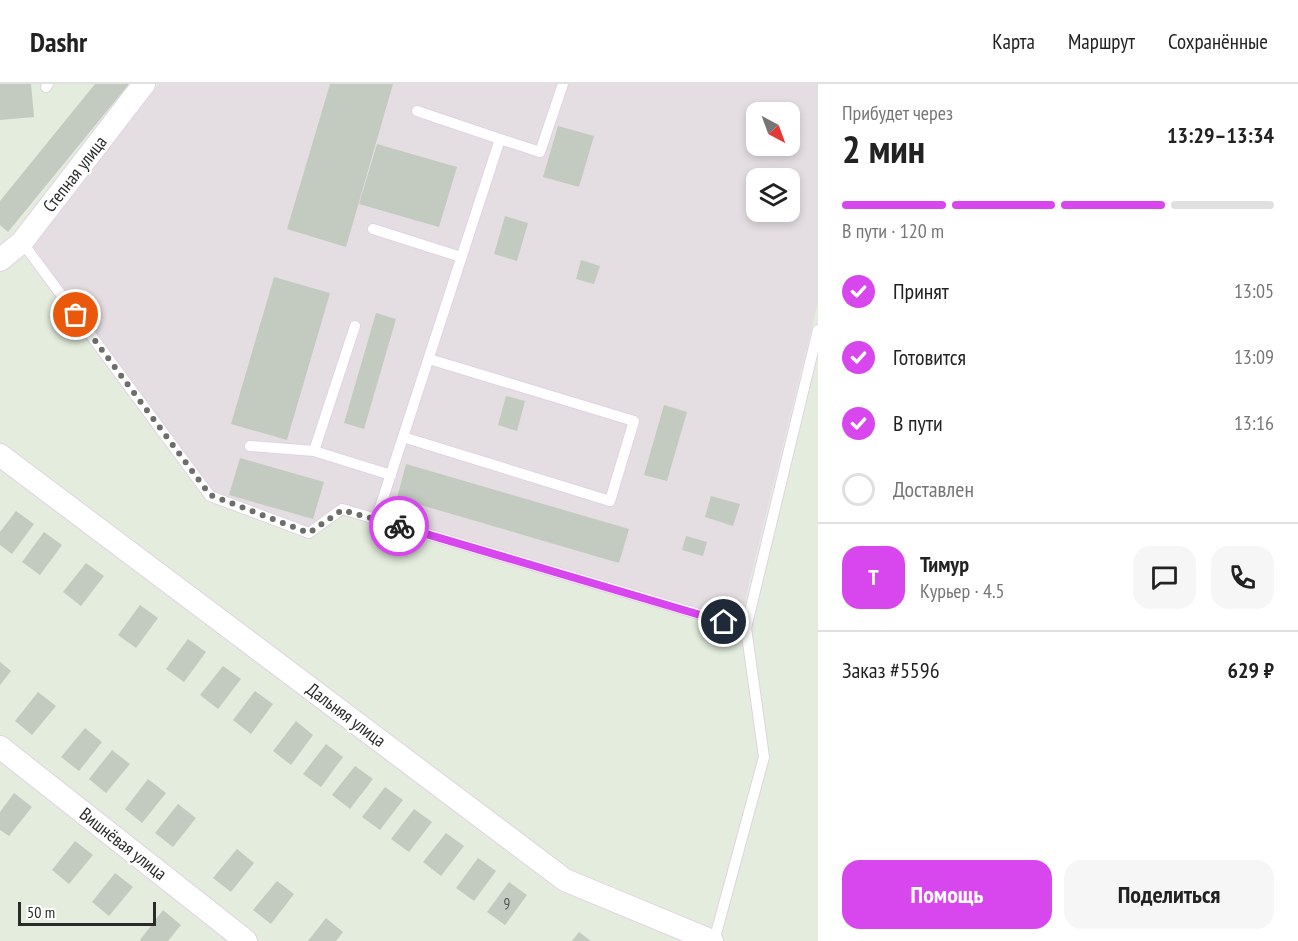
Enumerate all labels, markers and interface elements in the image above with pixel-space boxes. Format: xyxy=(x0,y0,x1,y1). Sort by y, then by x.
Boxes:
text: Dashr xyxy=(30,23,87,60)
text: Карта xyxy=(992,28,1035,55)
text: Маршрут xyxy=(1068,28,1135,55)
text: Сохранённые xyxy=(1168,28,1268,55)
text: Прибудет через xyxy=(842,100,953,126)
north arrow xyxy=(746,102,800,156)
map controls xyxy=(746,102,800,222)
text: 13:29–13:34 xyxy=(1167,121,1274,149)
text: 2 мин xyxy=(842,123,925,174)
street label: Степная улица xyxy=(38,131,112,216)
button: layers xyxy=(746,168,800,222)
text: В пути · 120 m xyxy=(842,218,944,244)
icon: check xyxy=(842,275,875,308)
text: Принят xyxy=(893,277,949,305)
text: 13:05 xyxy=(1234,278,1274,304)
pin xyxy=(50,289,101,340)
icon: bag xyxy=(59,298,92,331)
icon: check xyxy=(842,341,875,374)
text: Готовится xyxy=(893,343,966,371)
text: 13:09 xyxy=(1234,344,1274,370)
icon: check xyxy=(842,407,875,440)
text: В пути xyxy=(893,409,943,437)
text: 13:16 xyxy=(1234,410,1274,436)
text: Доставлен xyxy=(893,475,974,503)
courier xyxy=(369,496,429,556)
icon: bike xyxy=(383,510,416,543)
button: chat xyxy=(1133,546,1196,609)
button: phone xyxy=(1211,546,1274,609)
text: Тимур xyxy=(920,550,969,578)
text: Т xyxy=(868,563,879,591)
text: Курьер · 4.5 xyxy=(920,578,1005,604)
pin xyxy=(698,596,749,647)
icon: home xyxy=(707,605,740,638)
text: Заказ #5596 xyxy=(842,656,940,684)
text: 629 ₽ xyxy=(1227,656,1274,684)
street label: Дальняя улица xyxy=(302,677,391,752)
street label: Вишнёвая улица xyxy=(75,802,172,885)
button: Помощь xyxy=(842,860,1052,929)
button: Поделиться xyxy=(1064,860,1274,929)
house number: 9 xyxy=(504,894,510,913)
scale bar xyxy=(18,899,156,926)
text: 50 m xyxy=(27,902,55,922)

